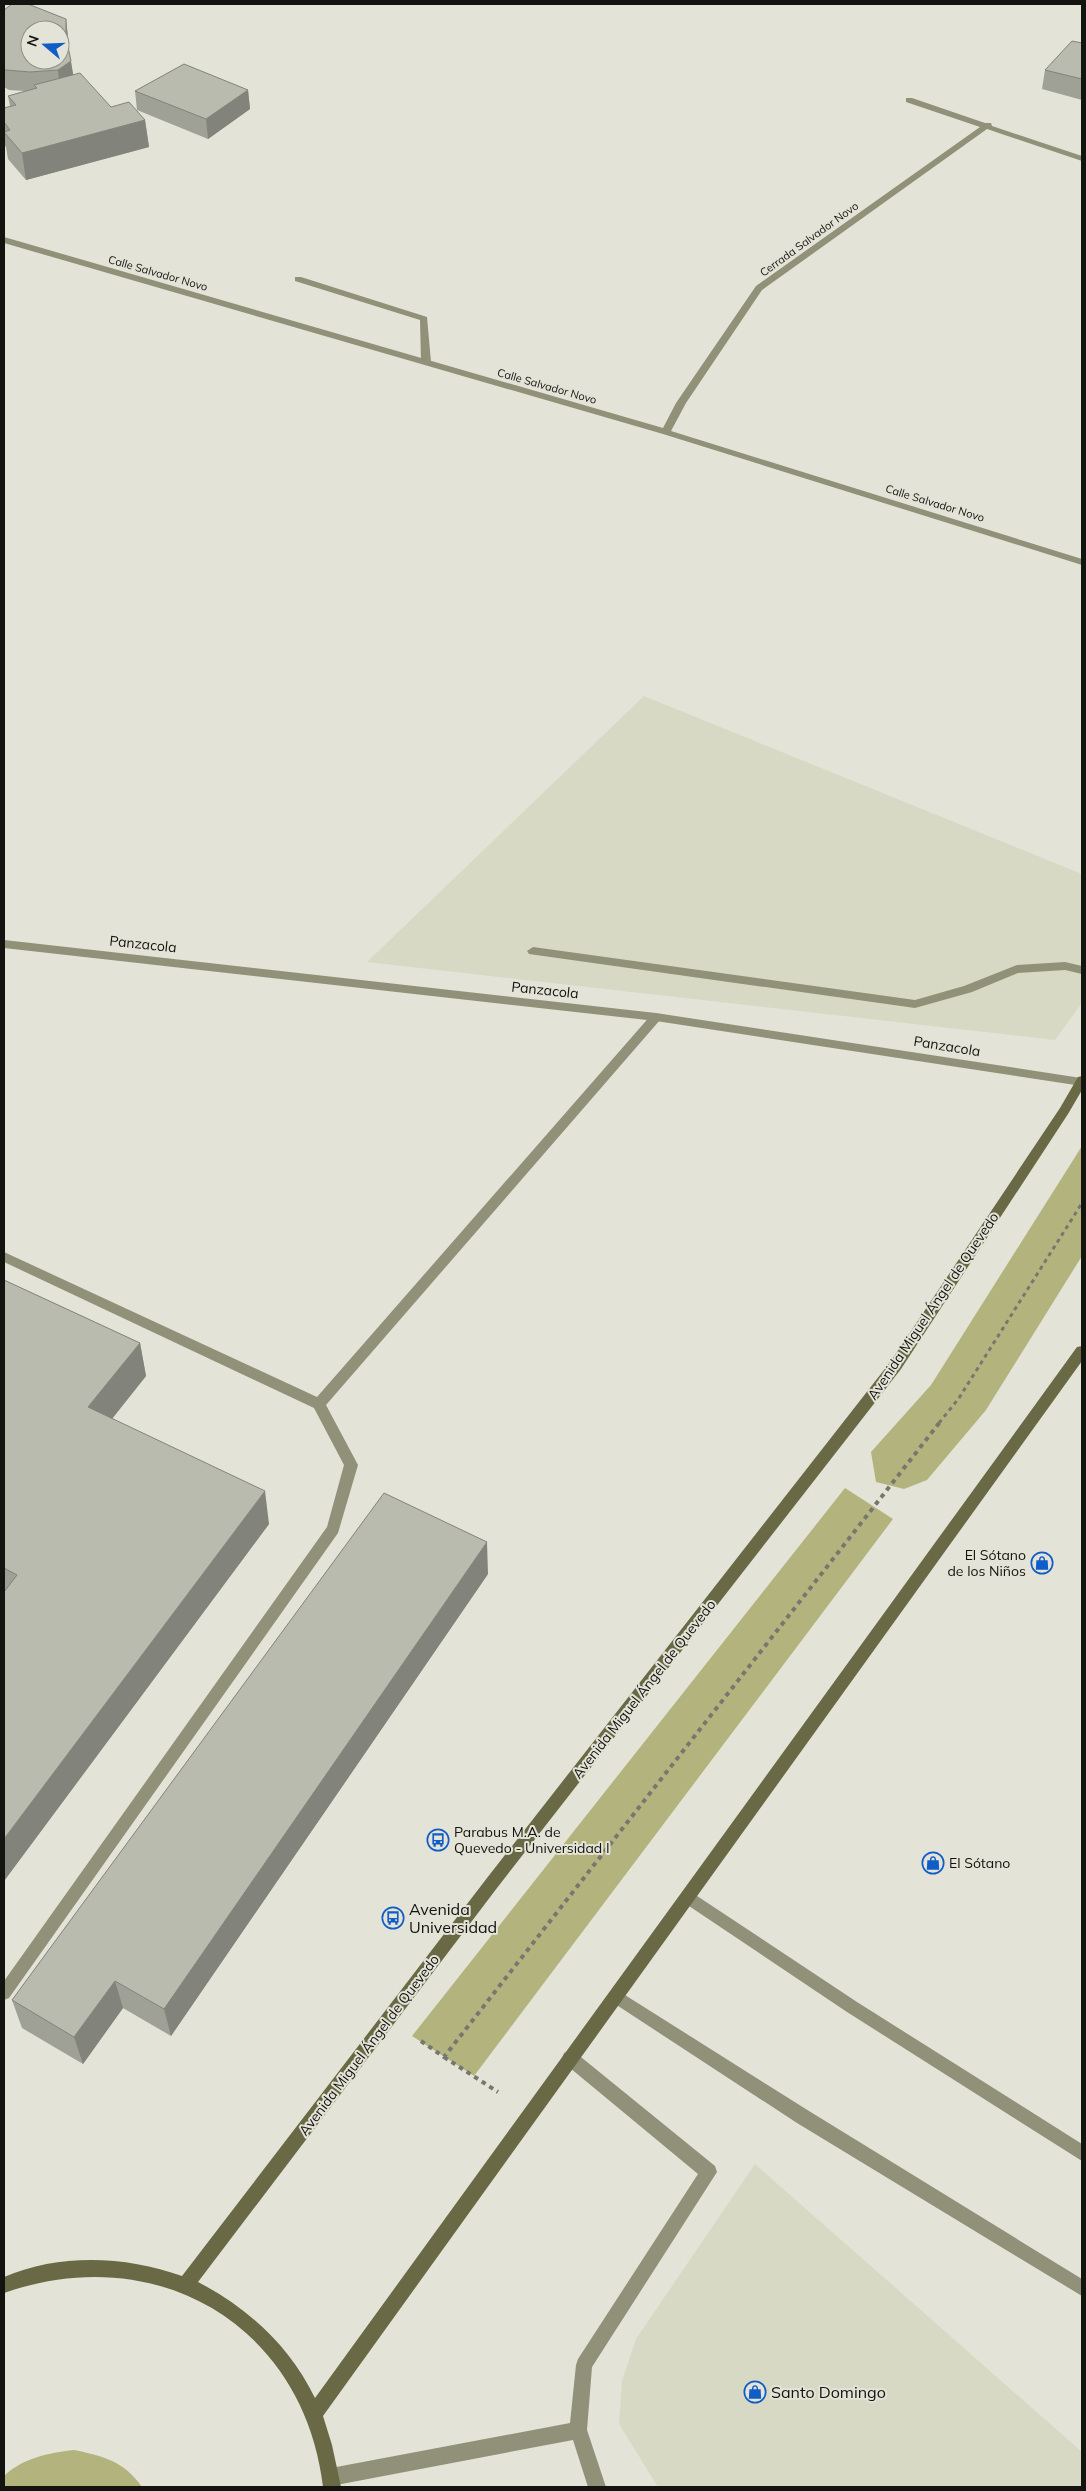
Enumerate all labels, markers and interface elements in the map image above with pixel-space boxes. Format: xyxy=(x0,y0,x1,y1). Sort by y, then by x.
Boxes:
north arrow xyxy=(20,20,70,70)
text: N xyxy=(22,33,43,49)
street label: Cerrada Salvador Novo xyxy=(757,199,861,279)
street label: Calle Salvador Novo xyxy=(107,252,209,294)
street label: Calle Salvador Novo xyxy=(496,365,598,407)
street label: Calle Salvador Novo xyxy=(884,481,986,525)
street label: Panzacola xyxy=(108,932,178,956)
street label: Panzacola xyxy=(510,978,580,1002)
street label: Panzacola xyxy=(912,1032,982,1060)
street label: Avenida Miguel Ángel de Quevedo xyxy=(863,1209,1003,1403)
place label: El Sótano de los Niños xyxy=(947,1546,1026,1580)
shop icon: El Sótano de los Niños xyxy=(1030,1551,1054,1575)
street label: Avenida Miguel Ángel de Quevedo xyxy=(568,1596,720,1782)
place label: Parabus M.A. de Quevedo - Universidad I xyxy=(454,1823,610,1857)
bus stop icon: Parabus M.A. de Quevedo - Universidad I xyxy=(426,1828,450,1852)
shop icon: El Sótano xyxy=(921,1851,945,1875)
place label: El Sótano xyxy=(949,1854,1010,1872)
place label: Avenida Universidad xyxy=(409,1899,497,1937)
bus stop icon: Avenida Universidad xyxy=(381,1906,405,1930)
street label: Avenida Miguel Ángel de Quevedo xyxy=(295,1951,443,2139)
shop icon: Santo Domingo xyxy=(743,2380,767,2404)
place label: Santo Domingo xyxy=(771,2382,886,2402)

